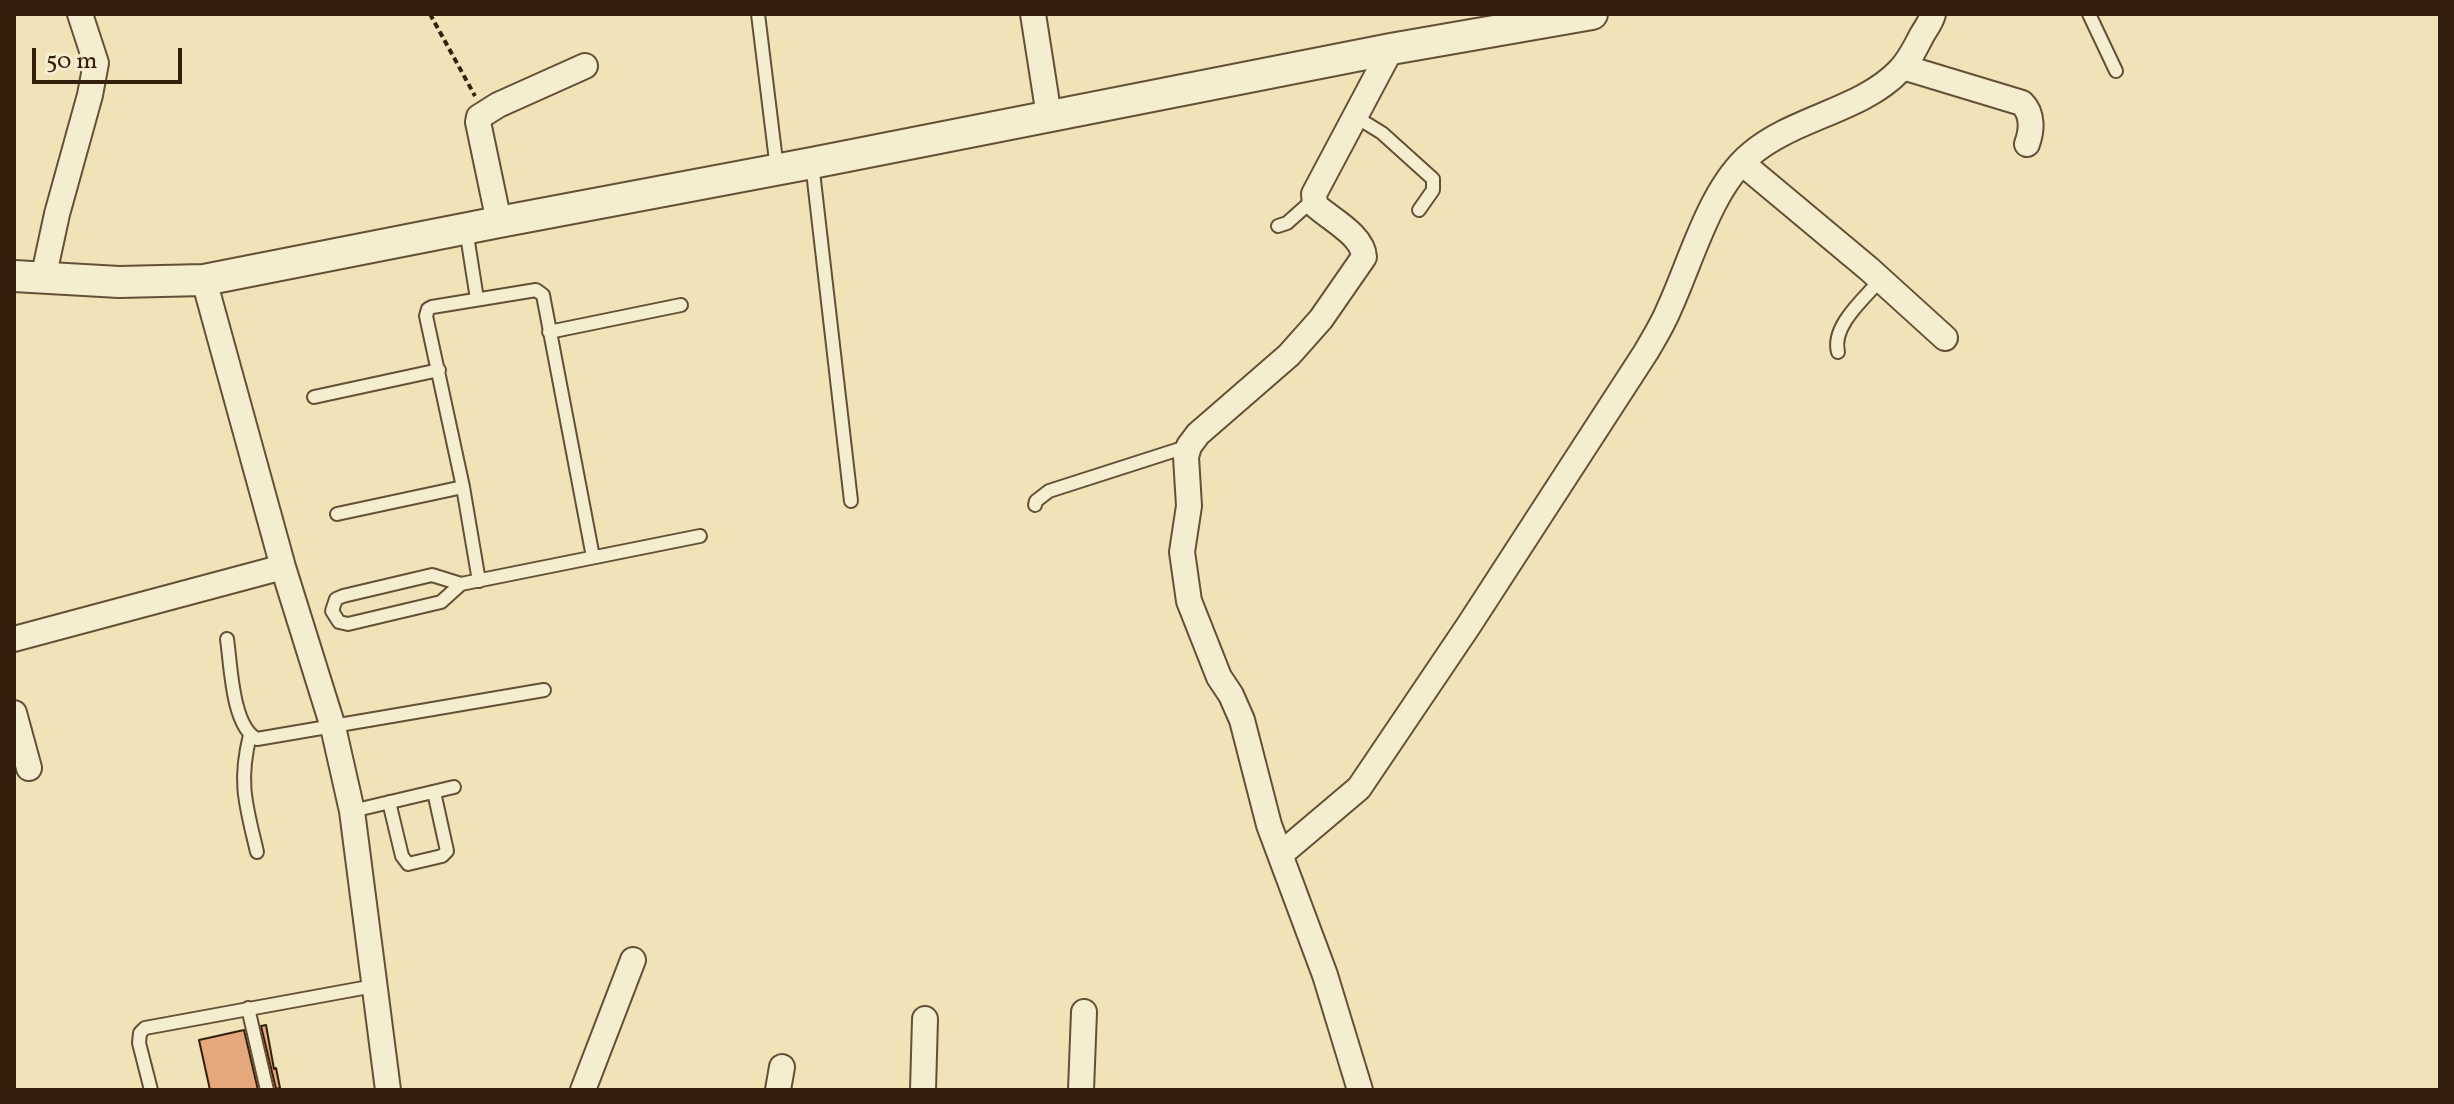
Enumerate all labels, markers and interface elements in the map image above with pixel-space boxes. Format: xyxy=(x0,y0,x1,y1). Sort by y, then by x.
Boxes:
scale bar xyxy=(36,32,186,82)
text: 50 m xyxy=(46,45,98,79)

